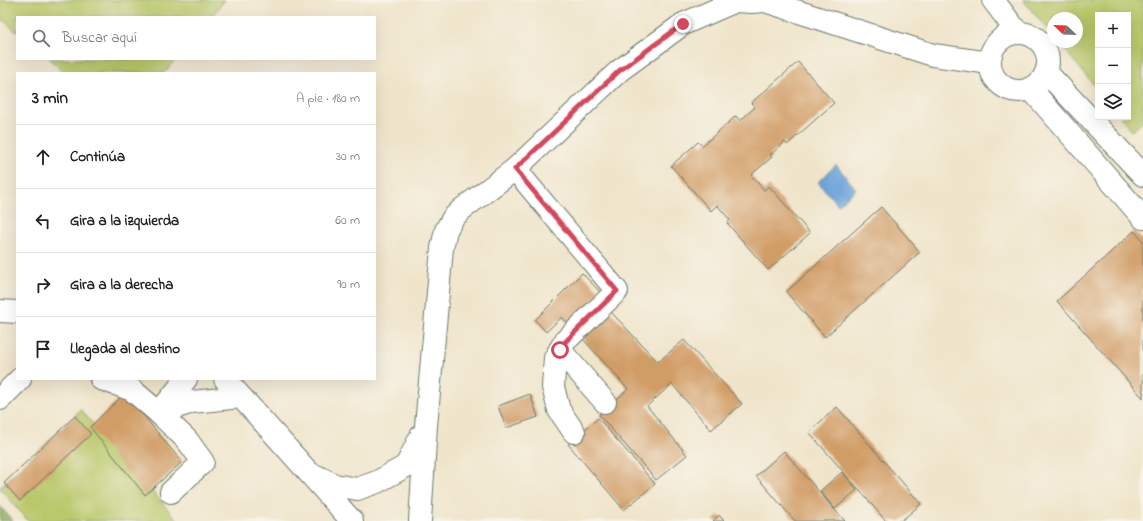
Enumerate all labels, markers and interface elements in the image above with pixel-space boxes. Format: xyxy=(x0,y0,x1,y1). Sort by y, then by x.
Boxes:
north arrow xyxy=(1047,12,1083,48)
map controls xyxy=(1095,12,1131,120)
button: + xyxy=(1095,12,1131,48)
route end xyxy=(674,15,692,33)
search box xyxy=(16,16,376,60)
icon: search xyxy=(30,27,52,49)
text: Buscar aquí xyxy=(62,27,137,49)
button: − xyxy=(1095,48,1131,84)
button: layers xyxy=(1095,84,1131,120)
text: 3 min xyxy=(32,86,68,111)
text: A pie · 180 m xyxy=(296,89,360,108)
icon: ahead xyxy=(32,146,54,168)
text: Continúa xyxy=(70,146,125,168)
text: 30 m xyxy=(336,147,360,166)
icon: left xyxy=(32,210,54,232)
text: Gira a la izquierda xyxy=(70,210,179,232)
text: 60 m xyxy=(335,211,360,230)
icon: right xyxy=(32,274,54,296)
text: Gira a la derecha xyxy=(70,274,173,296)
text: 90 m xyxy=(337,275,360,294)
icon: arrive xyxy=(32,338,54,360)
text: Llegada al destino xyxy=(70,338,180,360)
route start xyxy=(551,341,569,359)

